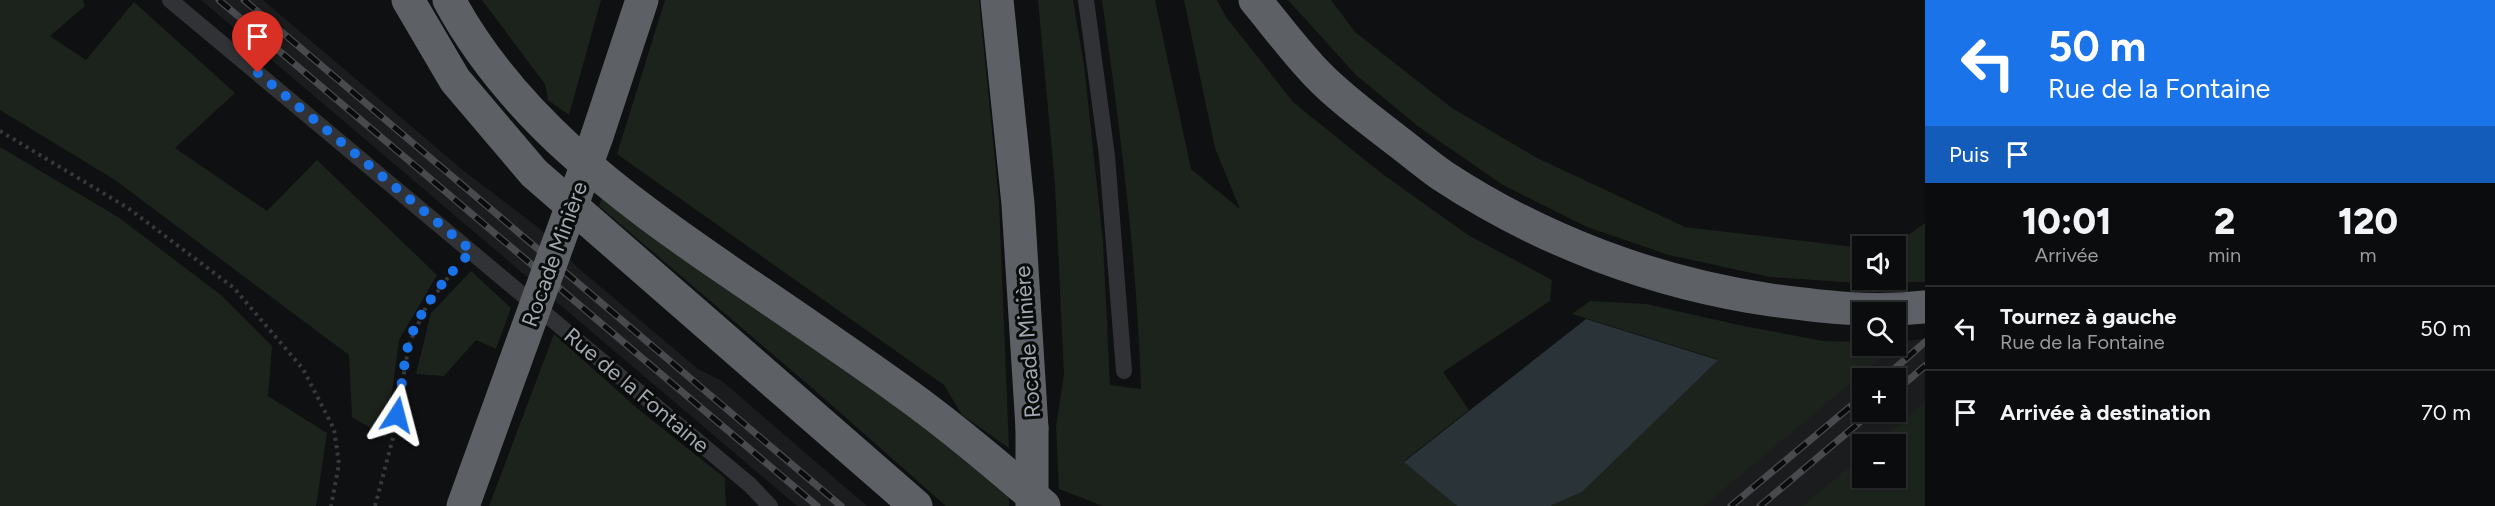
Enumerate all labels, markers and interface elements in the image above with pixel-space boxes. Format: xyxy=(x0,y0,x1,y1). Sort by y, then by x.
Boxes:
pin xyxy=(232,11,283,73)
icon: arrive xyxy=(241,20,274,53)
text: 50 m xyxy=(2048,21,2146,72)
icon: left xyxy=(1949,24,2027,102)
text: Rue de la Fontaine xyxy=(2048,72,2270,105)
icon: arrive xyxy=(2001,138,2034,171)
text: Puis xyxy=(1949,141,1989,168)
street label: Rocade Minière xyxy=(516,178,593,330)
text: 10:01 xyxy=(2022,200,2111,243)
text: 2 xyxy=(2214,200,2235,243)
text: 120 xyxy=(2338,200,2398,243)
map controls xyxy=(1852,236,1906,488)
button: sound xyxy=(1852,236,1906,290)
text: Arrivée xyxy=(2035,243,2098,267)
text: min xyxy=(2208,243,2241,267)
text: m xyxy=(2359,243,2377,267)
street label: Rocade Minière xyxy=(1009,265,1046,419)
button: search xyxy=(1852,302,1906,356)
text: Tournez à gauche xyxy=(2000,303,2176,330)
icon: left xyxy=(1949,312,1982,345)
text: 50 m xyxy=(2420,315,2471,342)
street label: Rue de la Fontaine xyxy=(559,322,715,459)
text: Rue de la Fontaine xyxy=(2000,330,2165,354)
button: + xyxy=(1852,368,1906,422)
position arrow xyxy=(365,383,429,447)
icon: arrive xyxy=(1949,396,1982,429)
text: Arrivée à destination xyxy=(2000,399,2211,426)
text: 70 m xyxy=(2421,399,2471,426)
button: − xyxy=(1852,434,1906,488)

